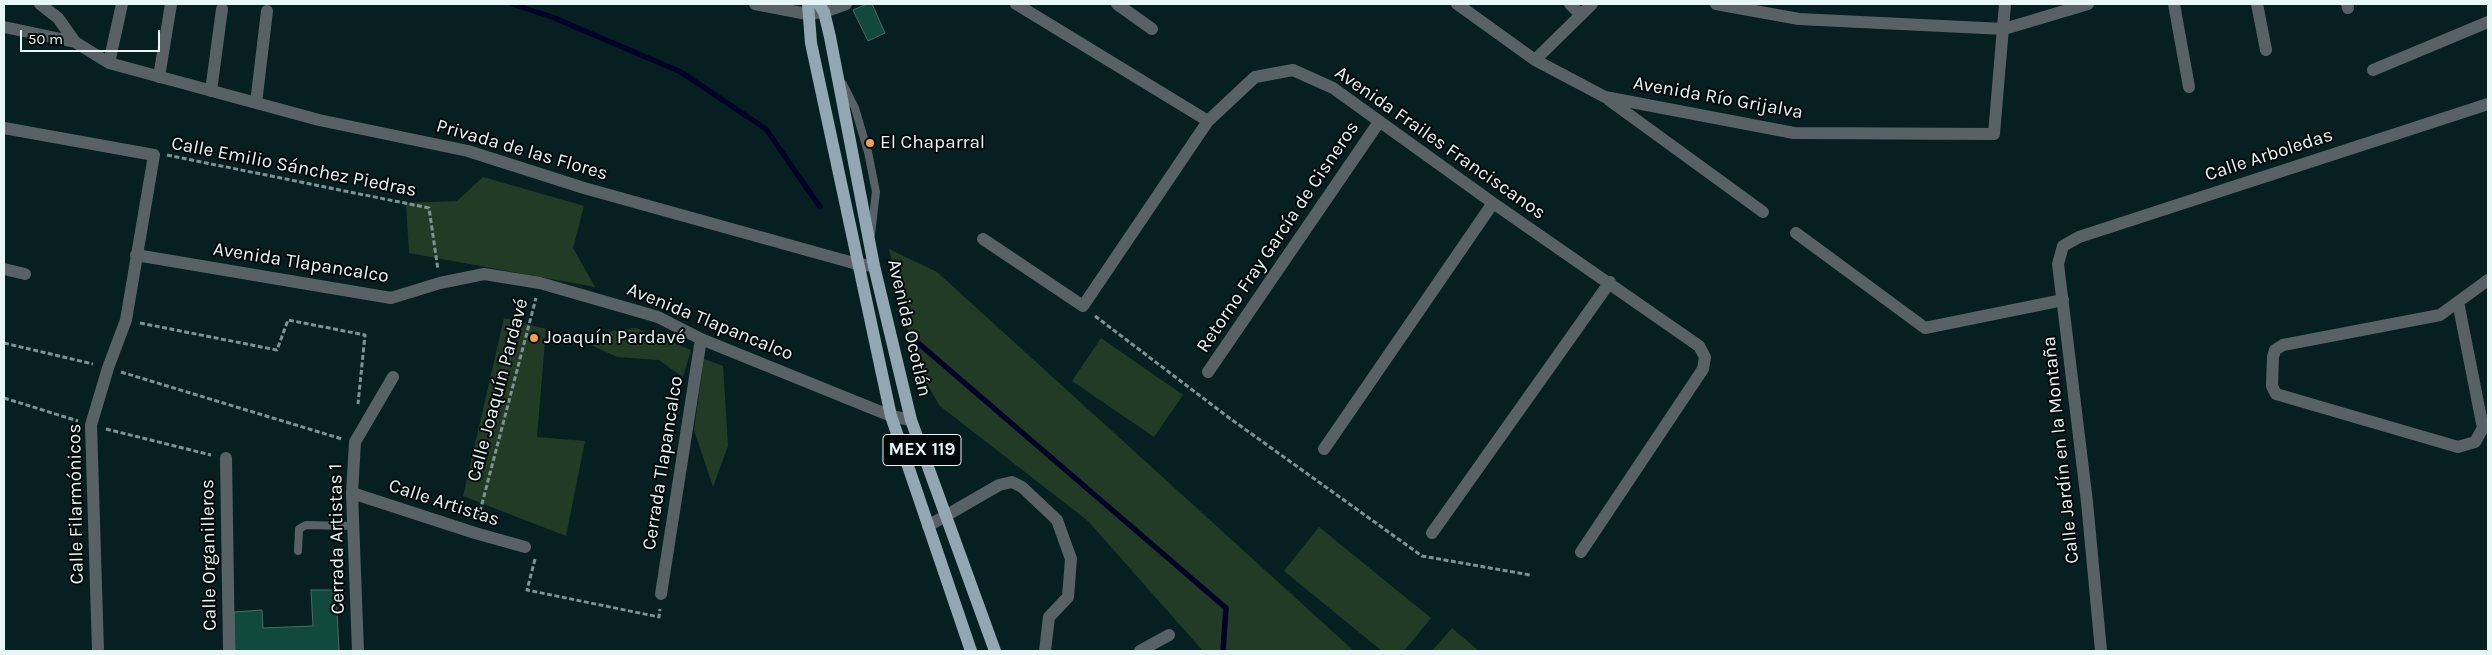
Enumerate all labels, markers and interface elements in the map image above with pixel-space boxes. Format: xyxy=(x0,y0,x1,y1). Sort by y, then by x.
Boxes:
scale bar xyxy=(22,20,162,52)
text: 50 m xyxy=(28,30,63,48)
street label: Avenida Frailes Franciscanos xyxy=(1330,61,1550,225)
street label: Avenida Río Grijalva xyxy=(1631,72,1805,124)
street label: Privada de las Flores xyxy=(434,115,610,185)
street label: Retorno Fray García de Cisneros xyxy=(1192,117,1364,357)
street label: Calle Arboledas xyxy=(2202,124,2336,186)
street label: Calle Emilio Sánchez Piedras xyxy=(169,132,419,202)
place label: El Chaparral xyxy=(880,132,985,154)
marker: El Chaparral xyxy=(864,137,876,149)
street label: Avenida Tlapancalco xyxy=(212,238,390,288)
street label: Avenida Ocotlán xyxy=(882,257,936,399)
street label: Avenida Tlapancalco xyxy=(624,278,796,366)
street label: Calle Joaquín Pardavé xyxy=(463,296,533,484)
place label: Joaquín Pardavé xyxy=(544,327,686,349)
marker: Joaquín Pardavé xyxy=(528,332,540,344)
street label: Calle Jardín en la Montaña xyxy=(2038,335,2084,565)
street label: Cerrada Tlapancalco xyxy=(638,374,688,552)
street label: Calle Filarmónicos xyxy=(63,423,89,585)
road number: MEX 119 xyxy=(883,434,961,466)
street label: Cerrada Artistas 1 xyxy=(324,463,350,615)
street label: Calle Artistas xyxy=(386,474,502,532)
street label: Calle Organilleros xyxy=(196,479,222,631)

